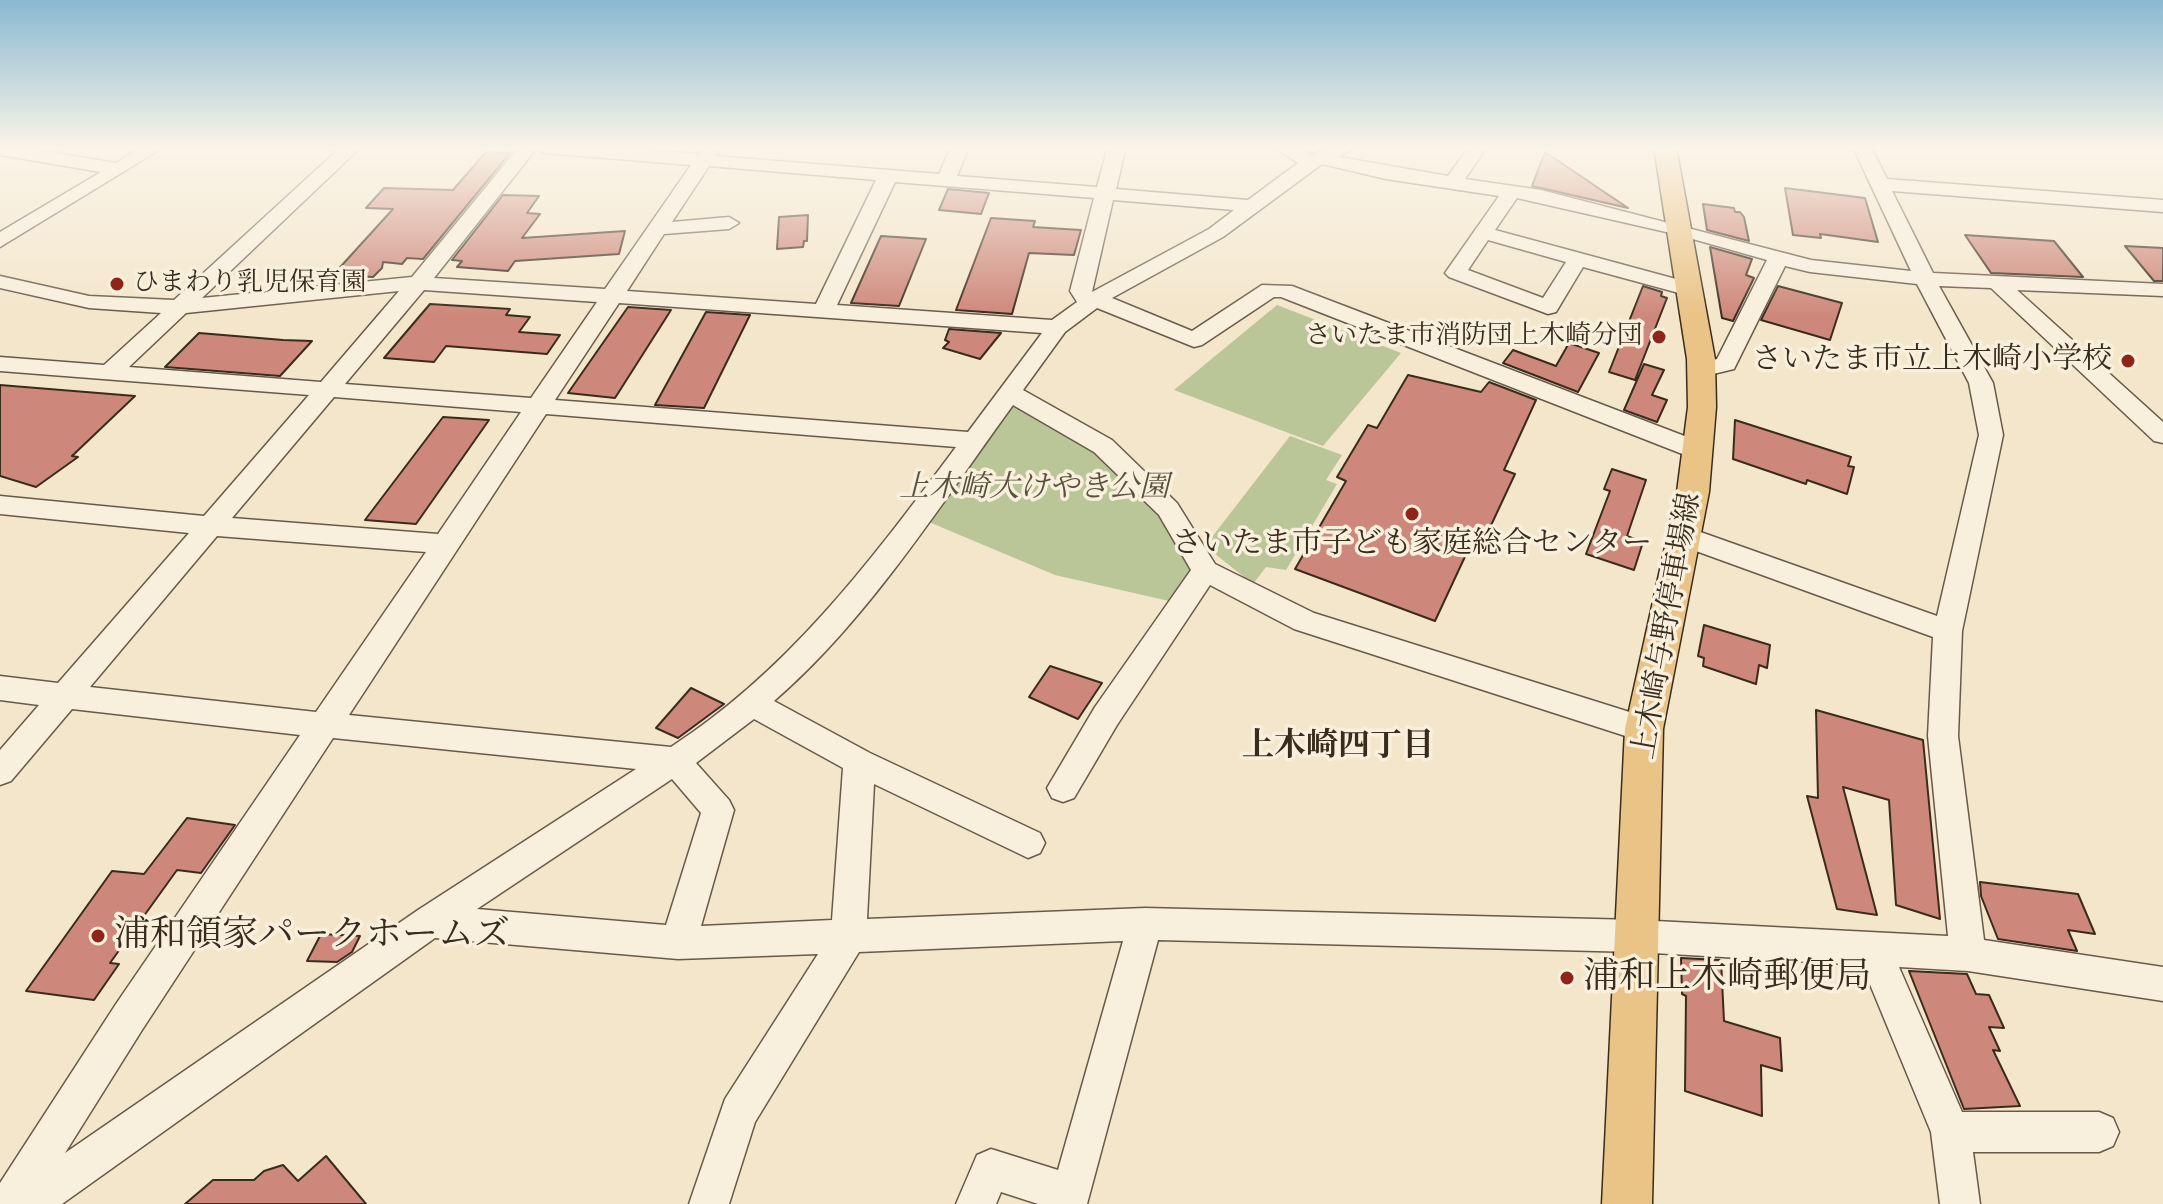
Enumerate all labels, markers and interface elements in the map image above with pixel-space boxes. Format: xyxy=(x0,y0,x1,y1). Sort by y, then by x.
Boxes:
place label: ひまわり乳児保育園 xyxy=(133,268,367,300)
marker: ひまわり乳児保育園 xyxy=(108,275,126,293)
place label: さいたま市消防団上木崎分団 xyxy=(1305,321,1643,353)
marker: さいたま市消防団上木崎分団 xyxy=(1650,328,1668,346)
place label: さいたま市立上木崎小学校 xyxy=(1752,343,2112,379)
marker: さいたま市立上木崎小学校 xyxy=(2119,352,2137,370)
park label: 上木崎大けやき公園 xyxy=(899,471,1169,507)
street label: 上木崎与野停車場線 xyxy=(1627,490,1709,762)
marker: さいたま市子ども家庭総合センター xyxy=(1403,505,1421,523)
place label: さいたま市子ども家庭総合センター xyxy=(1172,527,1652,563)
district label: 上木崎四丁目 xyxy=(1242,728,1434,766)
place label: 浦和領家パークホームズ xyxy=(114,914,510,958)
marker: 浦和領家パークホームズ xyxy=(89,927,107,945)
place label: 浦和上木崎郵便局 xyxy=(1583,956,1871,1000)
marker: 浦和上木崎郵便局 xyxy=(1558,969,1576,987)

